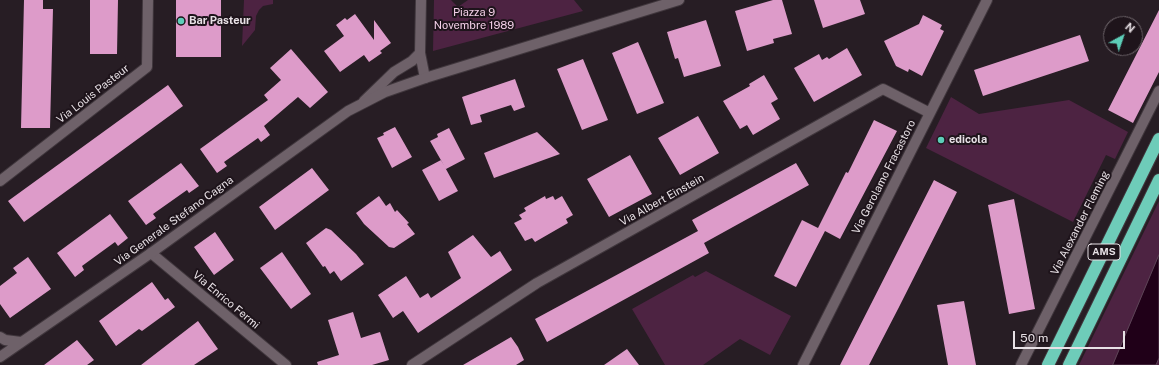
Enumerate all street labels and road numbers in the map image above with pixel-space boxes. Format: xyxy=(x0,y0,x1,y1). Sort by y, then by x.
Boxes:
street label: Via Louis Pasteur xyxy=(54,62,132,126)
street label: Via Gerolamo Fracastoro xyxy=(849,118,919,236)
street label: Via Alexander Fleming xyxy=(1048,169,1112,277)
street label: Via Albert Einstein xyxy=(617,171,707,229)
street label: Via Generale Stefano Cagna xyxy=(112,173,236,269)
road number: AMS xyxy=(1088,244,1120,260)
street label: Via Enrico Fermi xyxy=(190,268,262,332)

